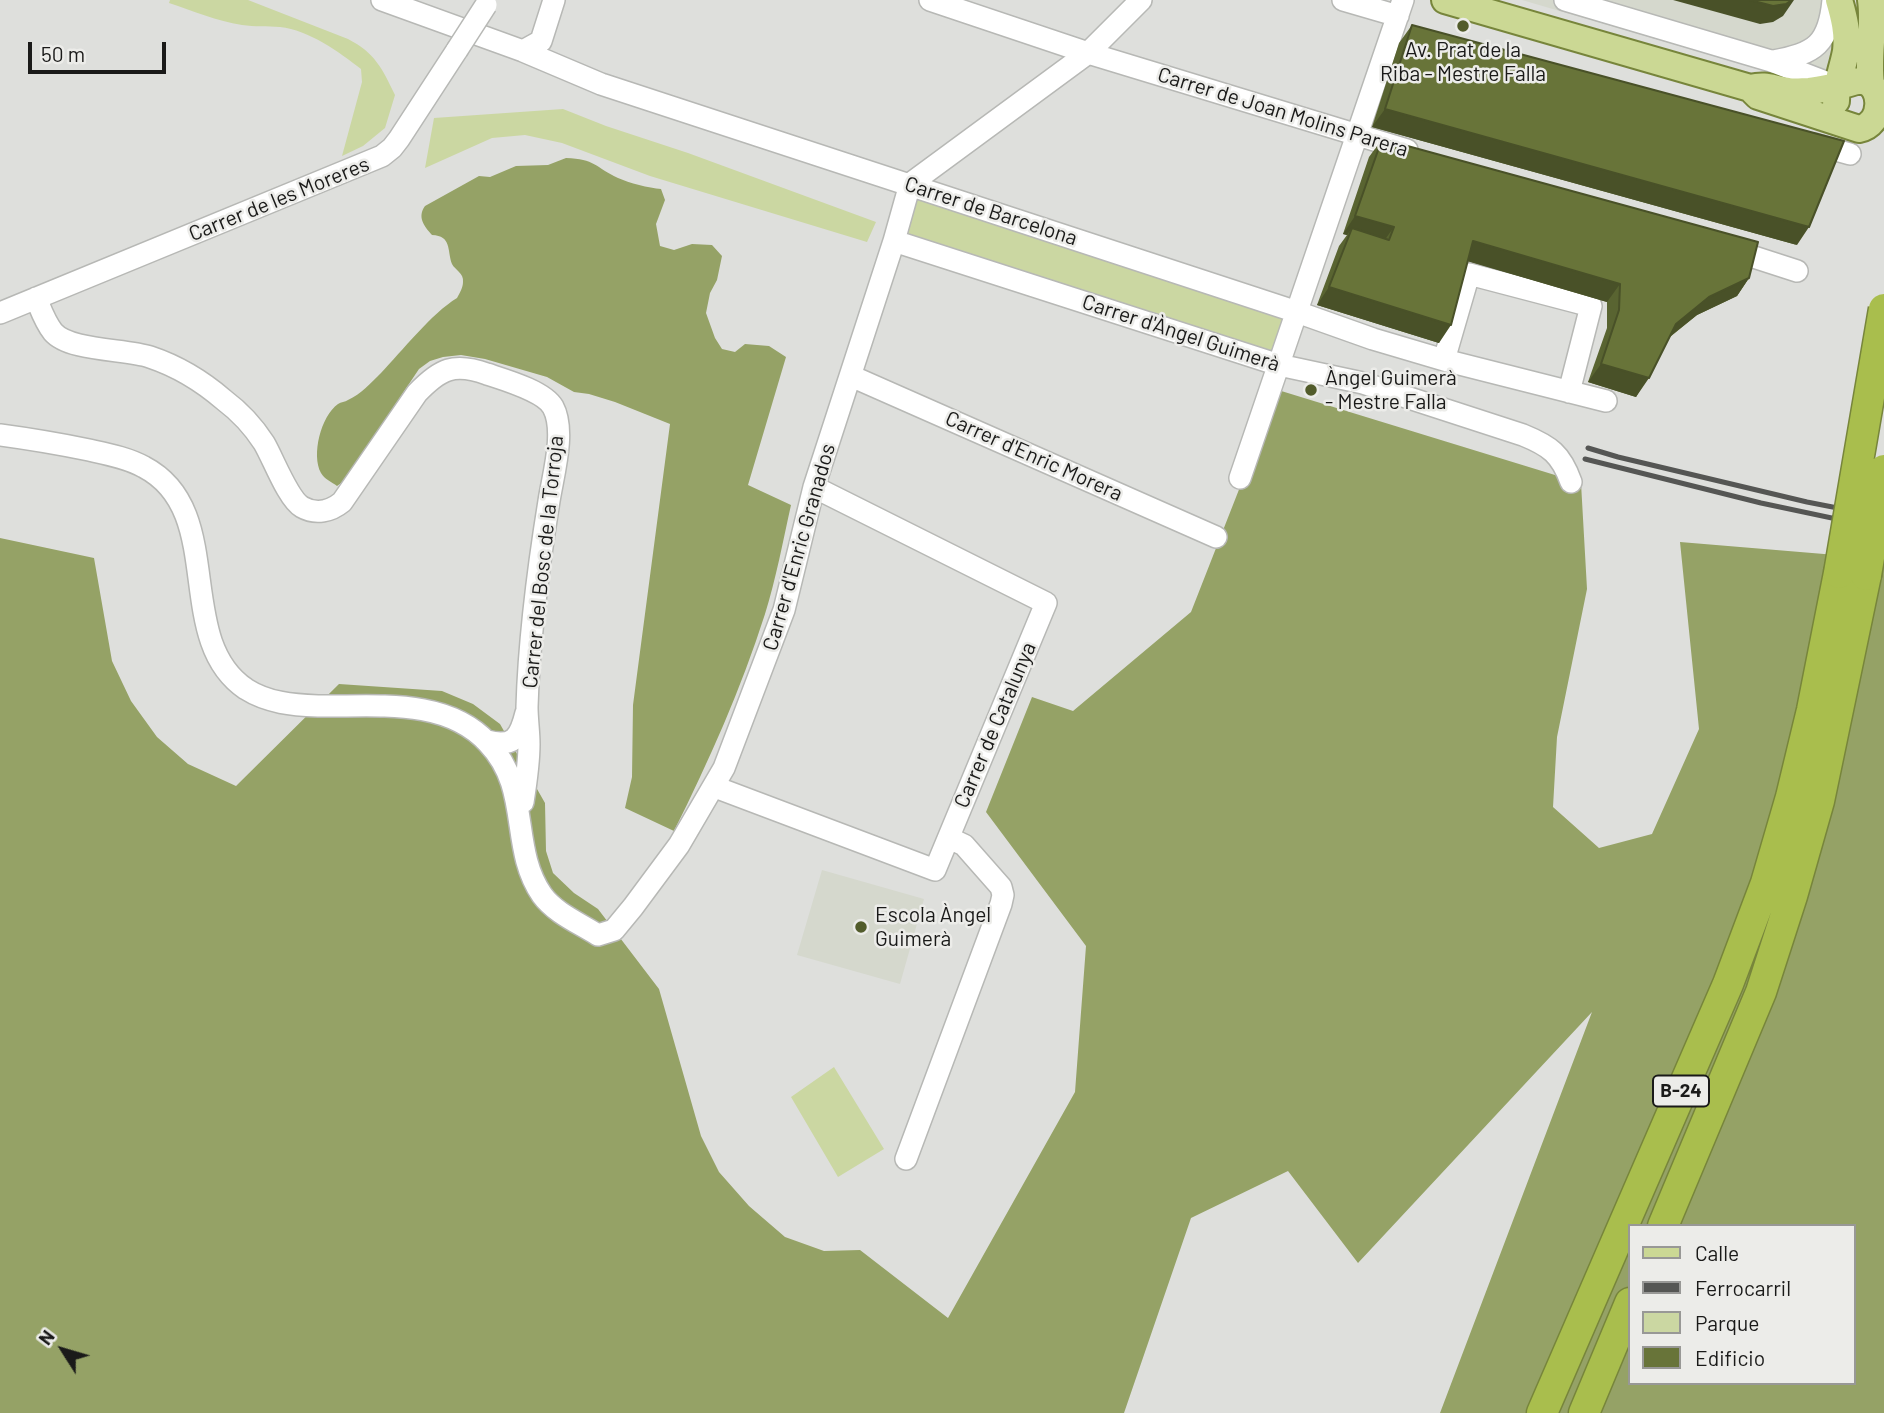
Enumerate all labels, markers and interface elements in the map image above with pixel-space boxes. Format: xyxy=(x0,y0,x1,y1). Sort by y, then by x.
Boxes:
marker: Av. Prat de la Riba - Mestre Falla xyxy=(1455,18,1471,34)
scale bar xyxy=(32,28,170,72)
place label: Av. Prat de la Riba - Mestre Falla xyxy=(1380,37,1546,87)
text: 50 m xyxy=(41,41,85,66)
street label: Carrer de Joan Molins Parera xyxy=(1155,62,1411,162)
street label: Carrer de les Moreres xyxy=(185,151,373,247)
street label: Carrer de Barcelona xyxy=(901,171,1081,251)
street label: Carrer d'Àngel Guimerà xyxy=(1079,289,1283,377)
place label: Àngel Guimerà - Mestre Falla xyxy=(1325,365,1457,415)
marker: Àngel Guimerà - Mestre Falla xyxy=(1303,382,1319,398)
street label: Carrer d'Enric Morera xyxy=(941,406,1127,506)
street label: Carrer del Bosc de la Torroja xyxy=(517,434,569,690)
street label: Carrer d'Enric Granados xyxy=(757,441,841,653)
street label: Carrer de Catalunya xyxy=(949,638,1041,812)
place label: Escola Àngel Guimerà xyxy=(875,902,991,952)
marker: Escola Àngel Guimerà xyxy=(853,919,869,935)
road number: B-24 xyxy=(1653,1076,1709,1106)
legend xyxy=(1629,1224,1856,1385)
text: Calle xyxy=(1695,1240,1739,1265)
text: Ferrocarril xyxy=(1695,1275,1791,1300)
text: Parque xyxy=(1695,1310,1760,1335)
north arrow xyxy=(28,1315,98,1385)
text: N xyxy=(33,1325,59,1349)
text: Edificio xyxy=(1695,1345,1765,1370)

